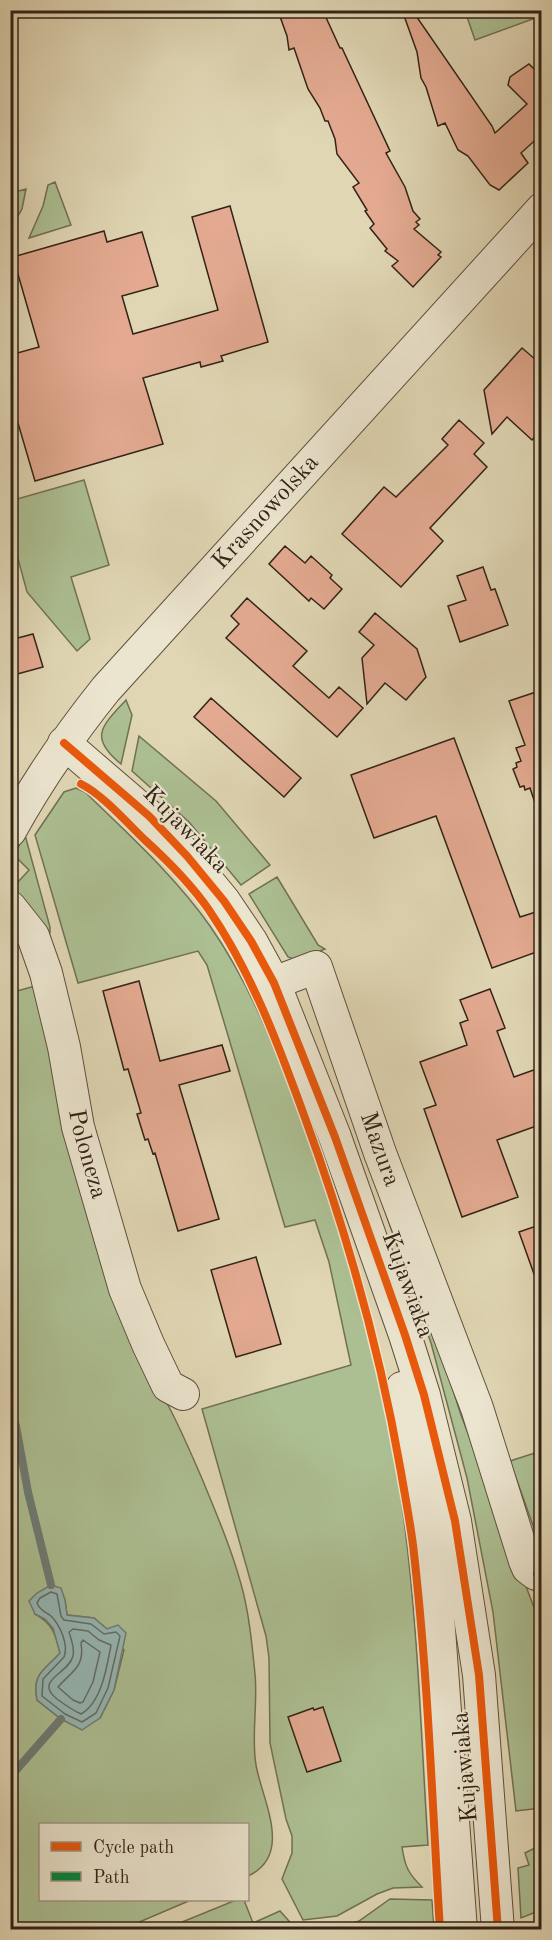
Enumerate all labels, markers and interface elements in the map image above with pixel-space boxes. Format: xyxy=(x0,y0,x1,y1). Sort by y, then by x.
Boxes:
street label: Krasnowolska xyxy=(209,451,324,574)
street label: Kujawiaka xyxy=(138,782,232,878)
street label: Poloneza xyxy=(63,1108,110,1202)
street label: Mazura xyxy=(355,1109,404,1190)
street label: Kujawiaka xyxy=(377,1229,437,1341)
street label: Kujawiaka xyxy=(449,1710,483,1823)
legend xyxy=(39,1823,249,1901)
text: Cycle path xyxy=(93,1839,174,1857)
text: Path xyxy=(93,1869,130,1887)

